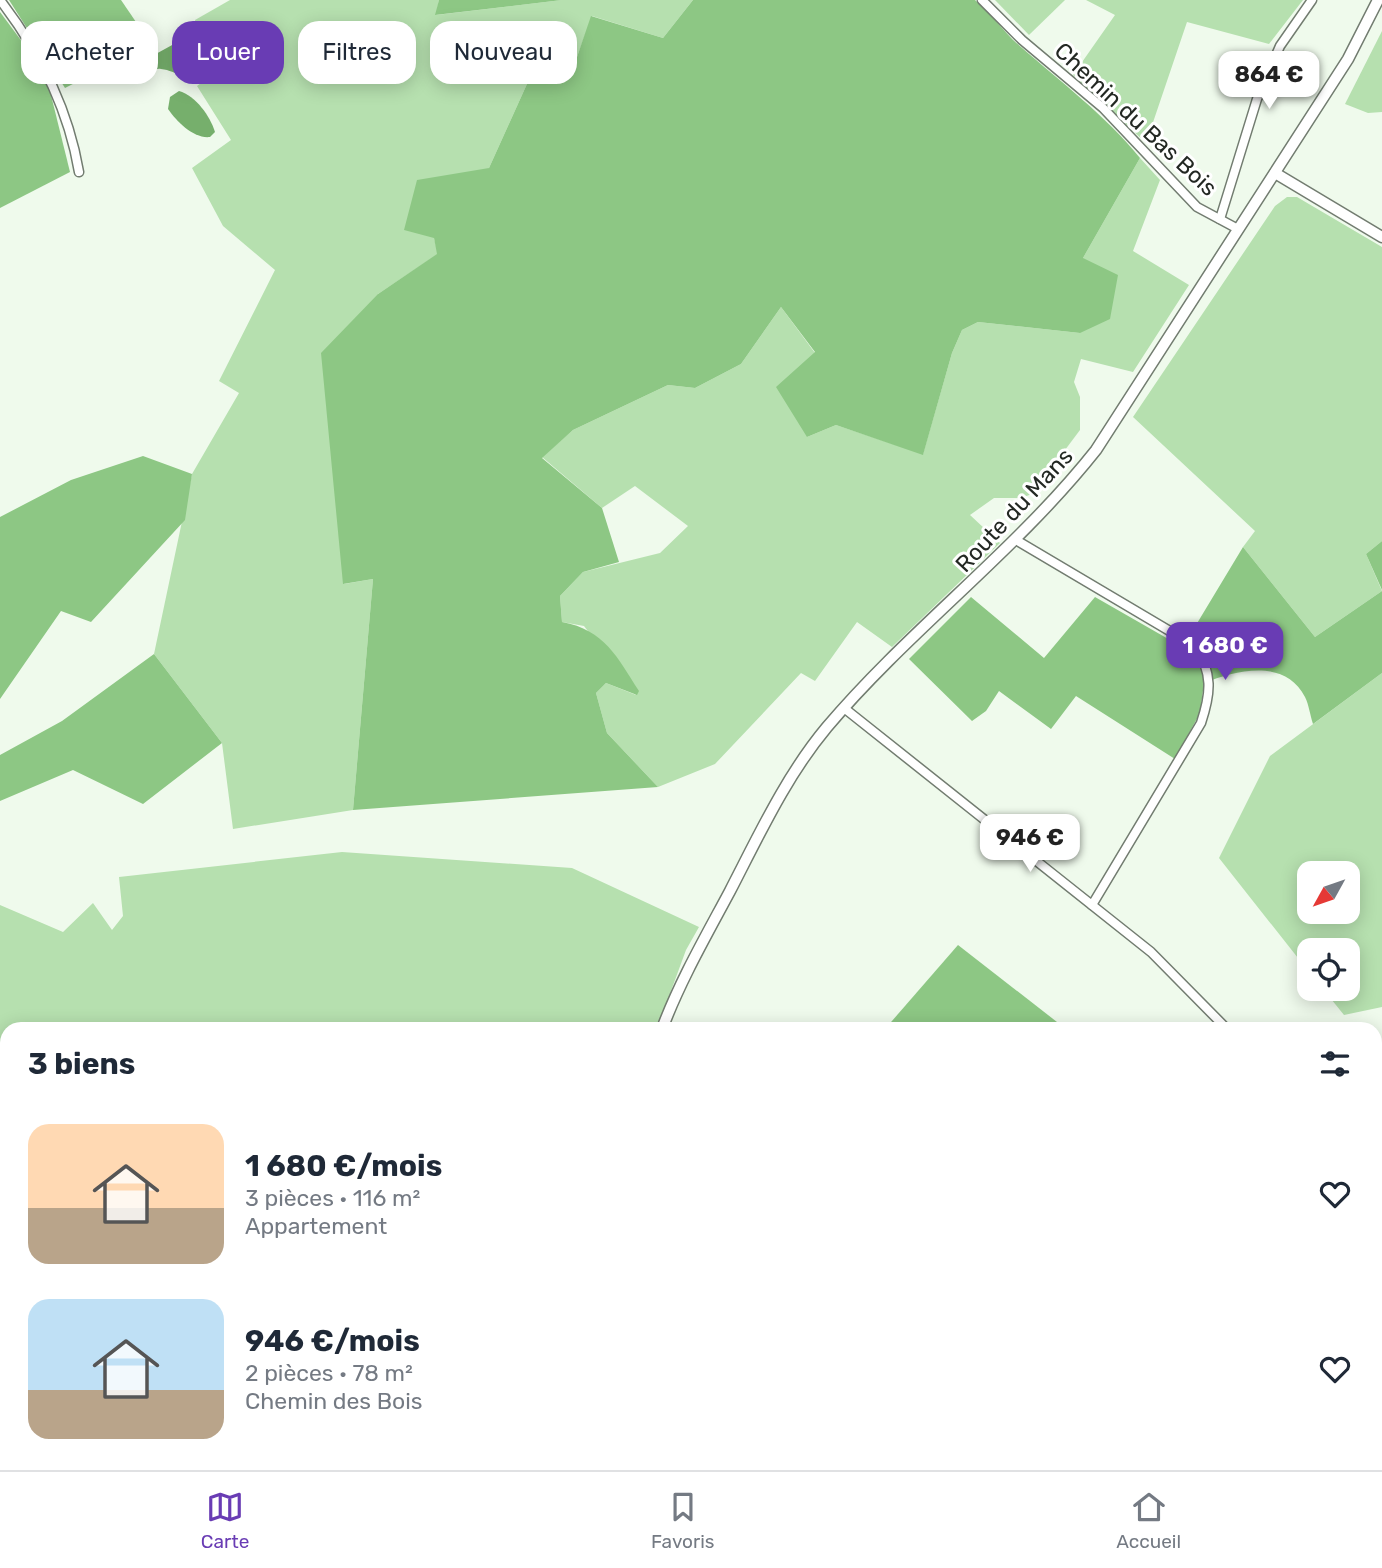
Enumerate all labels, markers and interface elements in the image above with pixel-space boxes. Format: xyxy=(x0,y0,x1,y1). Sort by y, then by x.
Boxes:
chip: Acheter xyxy=(21,21,158,84)
chip: Louer xyxy=(172,21,284,84)
chip: Filtres xyxy=(298,21,416,84)
chip: Nouveau xyxy=(430,21,577,84)
street label: Chemin du Bas Bois xyxy=(1049,36,1223,202)
pin: 864 € xyxy=(1220,52,1318,111)
text: 864 € xyxy=(1234,60,1304,88)
street label: Route du Mans xyxy=(949,442,1079,578)
pin: 1 680 € xyxy=(1160,622,1290,682)
text: 1 680 € xyxy=(1182,631,1268,659)
pin: 946 € xyxy=(981,814,1079,874)
text: 946 € xyxy=(996,823,1064,851)
north arrow xyxy=(1297,861,1360,924)
map controls xyxy=(1297,861,1360,1001)
button: locate xyxy=(1297,938,1360,1001)
icon: filters xyxy=(1316,1045,1354,1083)
text: 3 biens xyxy=(28,1046,135,1082)
text: 1 680 €/mois xyxy=(245,1148,442,1184)
icon: home xyxy=(84,1152,168,1236)
icon: heart xyxy=(1316,1175,1354,1213)
text: 3 pièces · 116 m² xyxy=(245,1184,420,1212)
text: Appartement xyxy=(245,1212,387,1240)
text: 946 €/mois xyxy=(245,1323,420,1359)
icon: home xyxy=(84,1327,168,1411)
icon: heart xyxy=(1316,1350,1354,1388)
text: 2 pièces · 78 m² xyxy=(245,1359,413,1387)
text: Chemin des Bois xyxy=(245,1387,423,1415)
tab: Carte xyxy=(201,1488,249,1553)
tab: Favoris xyxy=(651,1488,714,1553)
tab: Accueil xyxy=(1116,1488,1181,1553)

